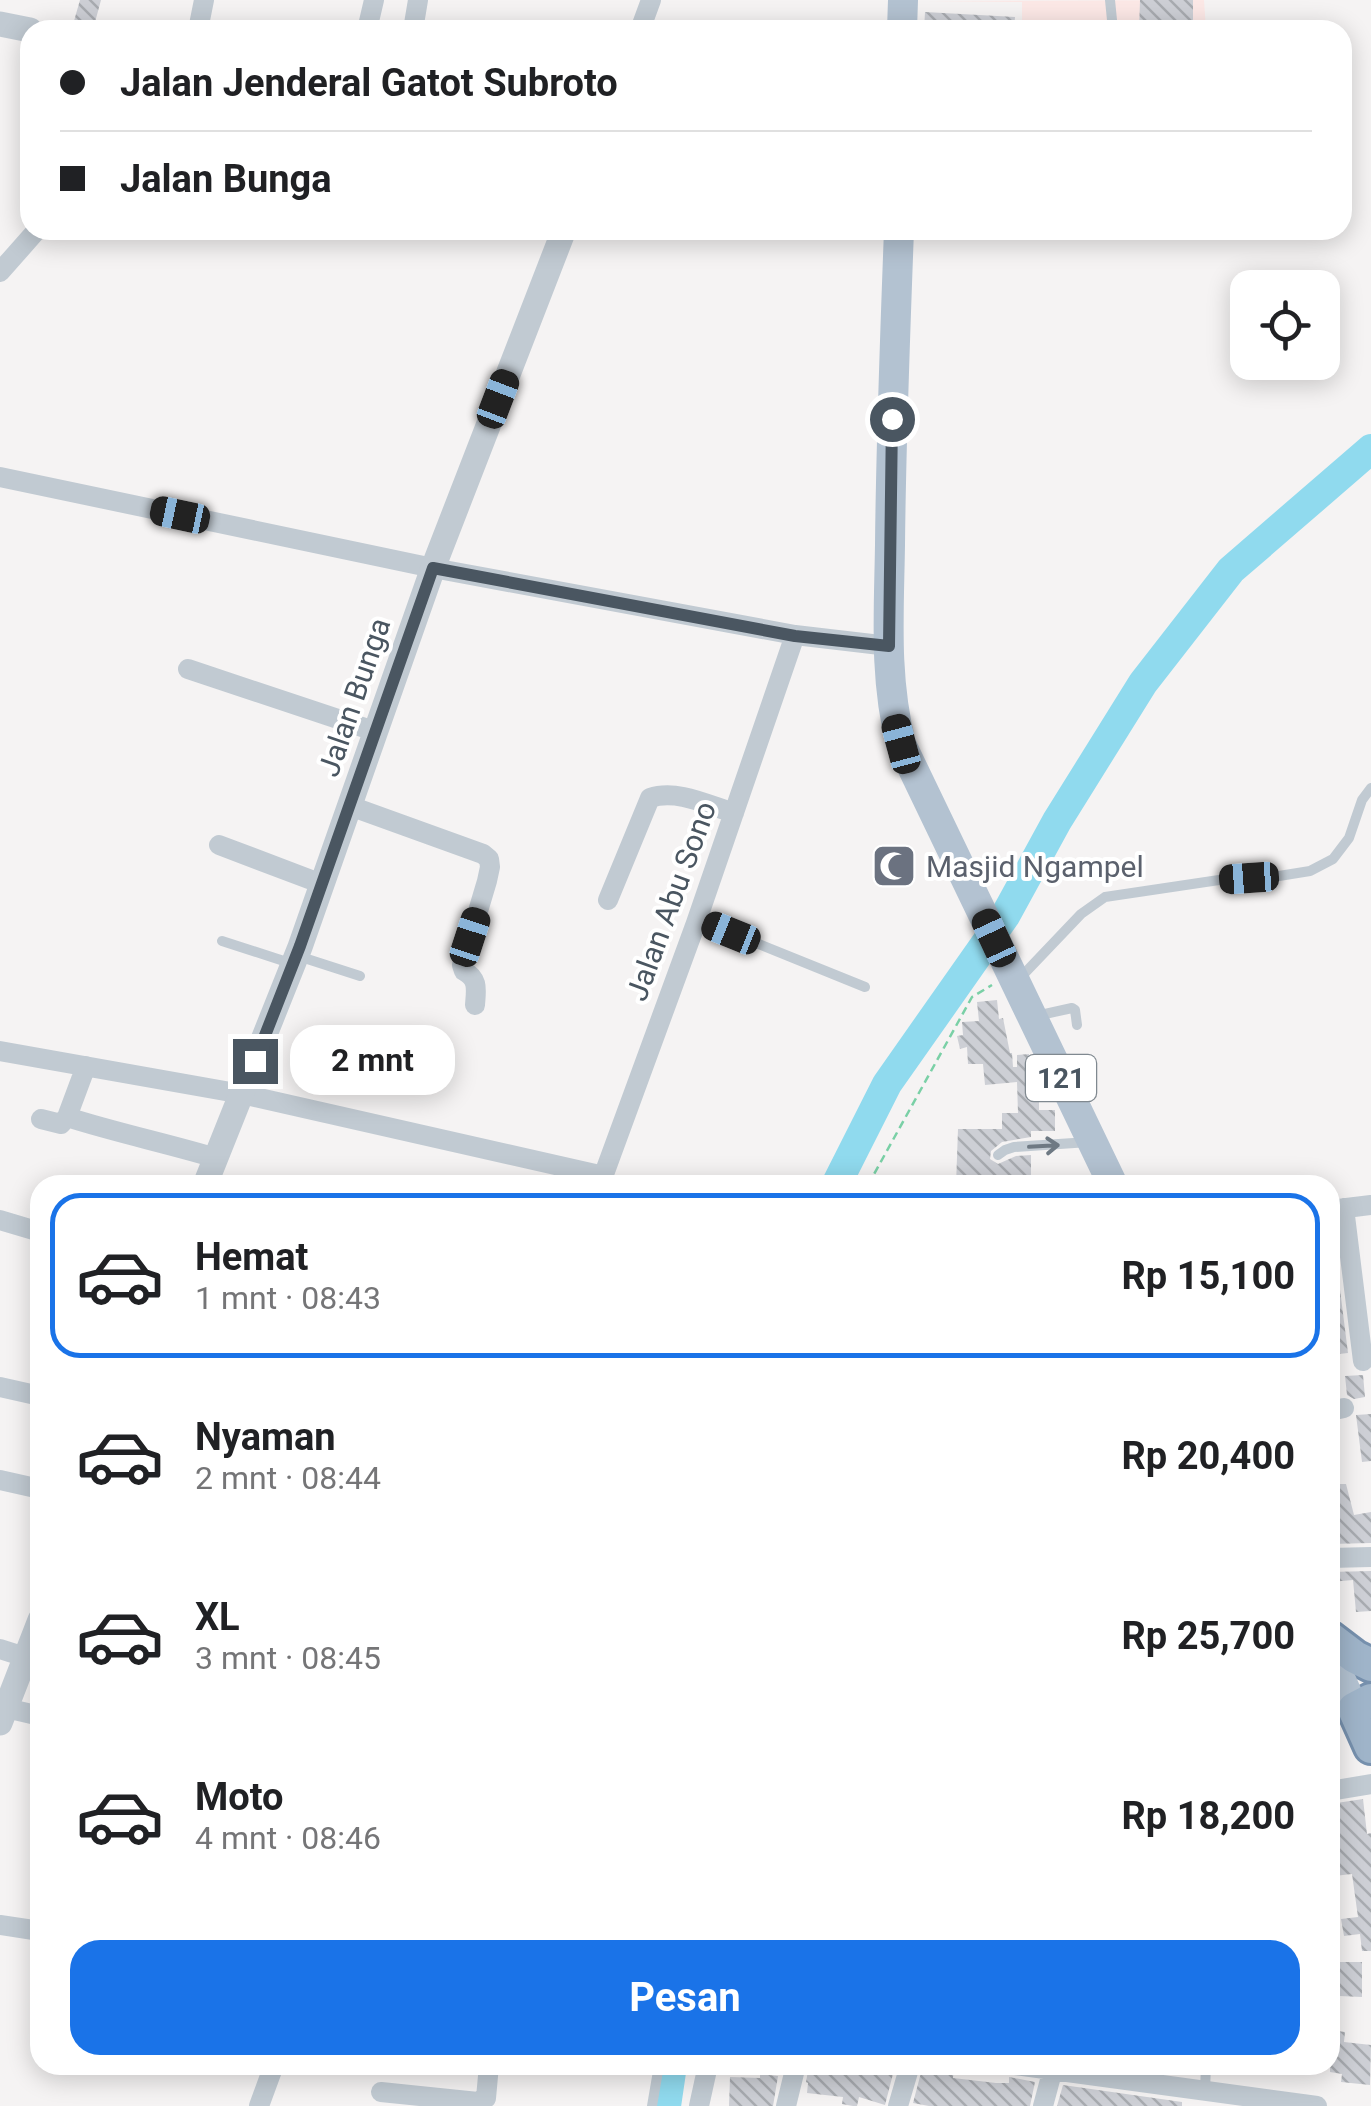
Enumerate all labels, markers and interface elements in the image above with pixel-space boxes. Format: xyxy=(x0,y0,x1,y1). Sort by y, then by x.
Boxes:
text: Jalan Jenderal Gatot Subroto xyxy=(120,61,618,105)
text: Jalan Bunga xyxy=(120,157,332,201)
map controls xyxy=(1230,270,1340,380)
button: locate xyxy=(1230,270,1340,380)
car xyxy=(473,366,523,432)
route start xyxy=(870,397,915,442)
car xyxy=(148,494,212,536)
street label: Jalan Bunga xyxy=(311,613,397,781)
car xyxy=(879,711,923,777)
street label: Jalan Abu Sono xyxy=(619,797,723,1005)
mosque icon: Masjid Ngampel xyxy=(871,843,917,889)
place label: Masjid Ngampel xyxy=(926,849,1144,884)
car xyxy=(1218,861,1280,895)
car xyxy=(446,904,494,970)
car xyxy=(968,904,1020,972)
car xyxy=(698,908,764,958)
callout: 2 mnt xyxy=(290,1026,455,1096)
route end xyxy=(233,1039,278,1084)
text: 2 mnt xyxy=(331,1041,414,1079)
road number: 121 xyxy=(1026,1055,1096,1101)
one-way arrow xyxy=(1027,1136,1059,1155)
icon: car xyxy=(75,1231,165,1321)
text: Hemat xyxy=(195,1235,308,1279)
text: Rp 15,100 xyxy=(1121,1254,1295,1298)
text: 1 mnt · 08:43 xyxy=(195,1279,381,1317)
icon: car xyxy=(75,1411,165,1501)
text: Nyaman xyxy=(195,1415,336,1459)
text: Rp 20,400 xyxy=(1121,1434,1295,1478)
text: 2 mnt · 08:44 xyxy=(195,1459,381,1497)
icon: car xyxy=(75,1591,165,1681)
text: XL xyxy=(195,1595,240,1639)
text: Rp 25,700 xyxy=(1121,1614,1295,1658)
text: 3 mnt · 08:45 xyxy=(195,1639,381,1677)
icon: car xyxy=(75,1771,165,1861)
text: Moto xyxy=(195,1775,284,1819)
text: Rp 18,200 xyxy=(1121,1794,1295,1838)
text: 4 mnt · 08:46 xyxy=(195,1819,381,1857)
button: Pesan xyxy=(70,1940,1300,2055)

